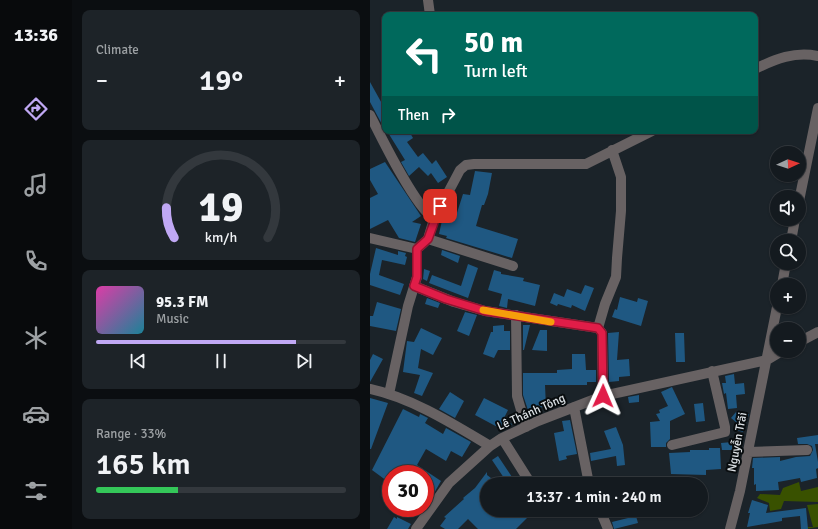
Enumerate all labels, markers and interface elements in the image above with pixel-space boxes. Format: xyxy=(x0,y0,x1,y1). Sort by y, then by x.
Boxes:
text: 13:36 xyxy=(14,24,58,46)
text: 50 m xyxy=(464,26,523,60)
icon: left xyxy=(398,28,450,80)
text: Climate xyxy=(96,42,139,58)
text: Turn left xyxy=(464,60,527,82)
text: 19° xyxy=(199,62,243,99)
text: − xyxy=(96,67,108,94)
text: + xyxy=(334,67,346,94)
icon: directions xyxy=(22,95,50,123)
icon: right xyxy=(437,104,459,126)
text: Then xyxy=(398,106,429,124)
north arrow xyxy=(770,146,806,182)
map controls xyxy=(770,146,806,358)
icon: music xyxy=(22,171,50,199)
text: 19 xyxy=(199,181,243,232)
pin xyxy=(423,189,457,223)
button: sound xyxy=(770,190,806,226)
icon: arrive xyxy=(429,195,451,217)
text: km/h xyxy=(205,228,237,245)
button: search xyxy=(770,234,806,270)
icon: phone xyxy=(22,247,50,275)
button: + xyxy=(770,278,806,314)
text: 95.3 FM xyxy=(156,293,208,311)
text: Music xyxy=(156,311,189,327)
button: − xyxy=(770,322,806,358)
icon: climate xyxy=(22,324,50,352)
icon: previous xyxy=(127,350,149,372)
icon: pause xyxy=(210,350,232,372)
icon: next xyxy=(293,350,315,372)
position arrow xyxy=(582,375,624,417)
street label: Lê Thánh Tông xyxy=(495,391,568,434)
icon: car xyxy=(22,400,50,428)
street label: Nguyễn Trãi xyxy=(724,411,751,473)
text: Range · 33% xyxy=(96,426,166,442)
text: 165 km xyxy=(96,446,191,483)
speed limit sign: 30 xyxy=(382,465,434,517)
icon: filters xyxy=(22,477,50,505)
text: 13:37 · 1 min · 240 m xyxy=(527,488,661,506)

